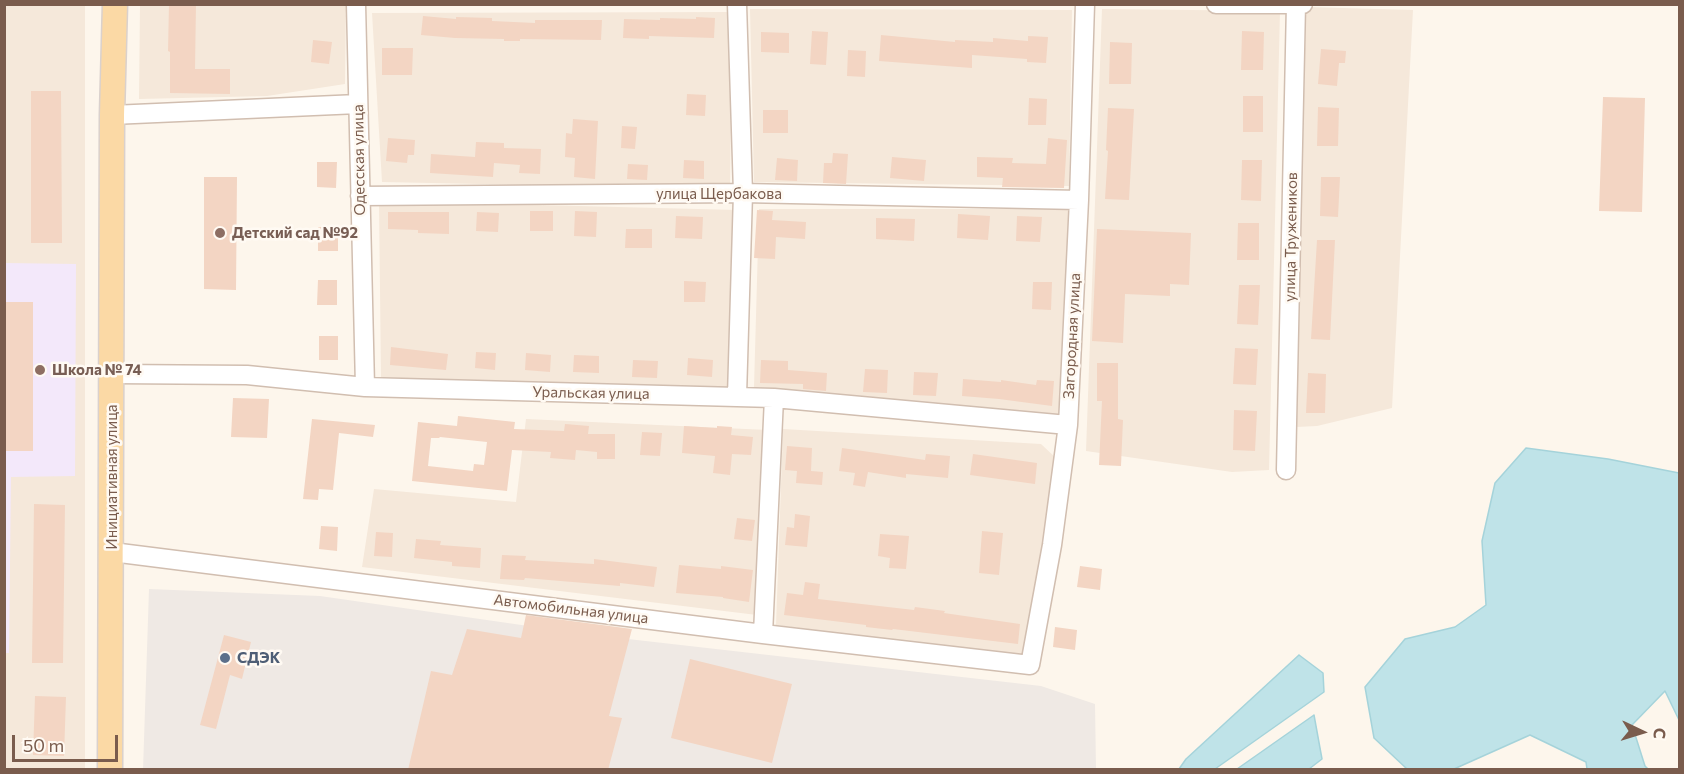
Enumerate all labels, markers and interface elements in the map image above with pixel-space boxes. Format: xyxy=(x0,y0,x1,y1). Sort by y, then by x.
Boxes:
street label: Одесская улица xyxy=(349,104,369,216)
street label: улица Тружеников xyxy=(1281,172,1301,302)
street label: улица Щербакова xyxy=(656,185,782,203)
place label: Детский сад №92 xyxy=(232,224,358,242)
marker: Детский сад №92 xyxy=(213,226,227,240)
street label: Загородная улица xyxy=(1060,272,1084,400)
place label: Школа № 74 xyxy=(52,361,142,379)
marker: Школа № 74 xyxy=(33,363,47,377)
street label: Уральская улица xyxy=(532,383,650,403)
street label: Инициативная улица xyxy=(103,404,121,550)
street label: Автомобильная улица xyxy=(493,591,649,627)
place label: СДЭК xyxy=(237,649,280,667)
marker: СДЭК xyxy=(218,651,232,665)
north arrow xyxy=(1612,702,1672,762)
scale bar xyxy=(15,723,122,761)
text: С xyxy=(1651,727,1670,739)
text: 50 m xyxy=(23,734,64,756)

